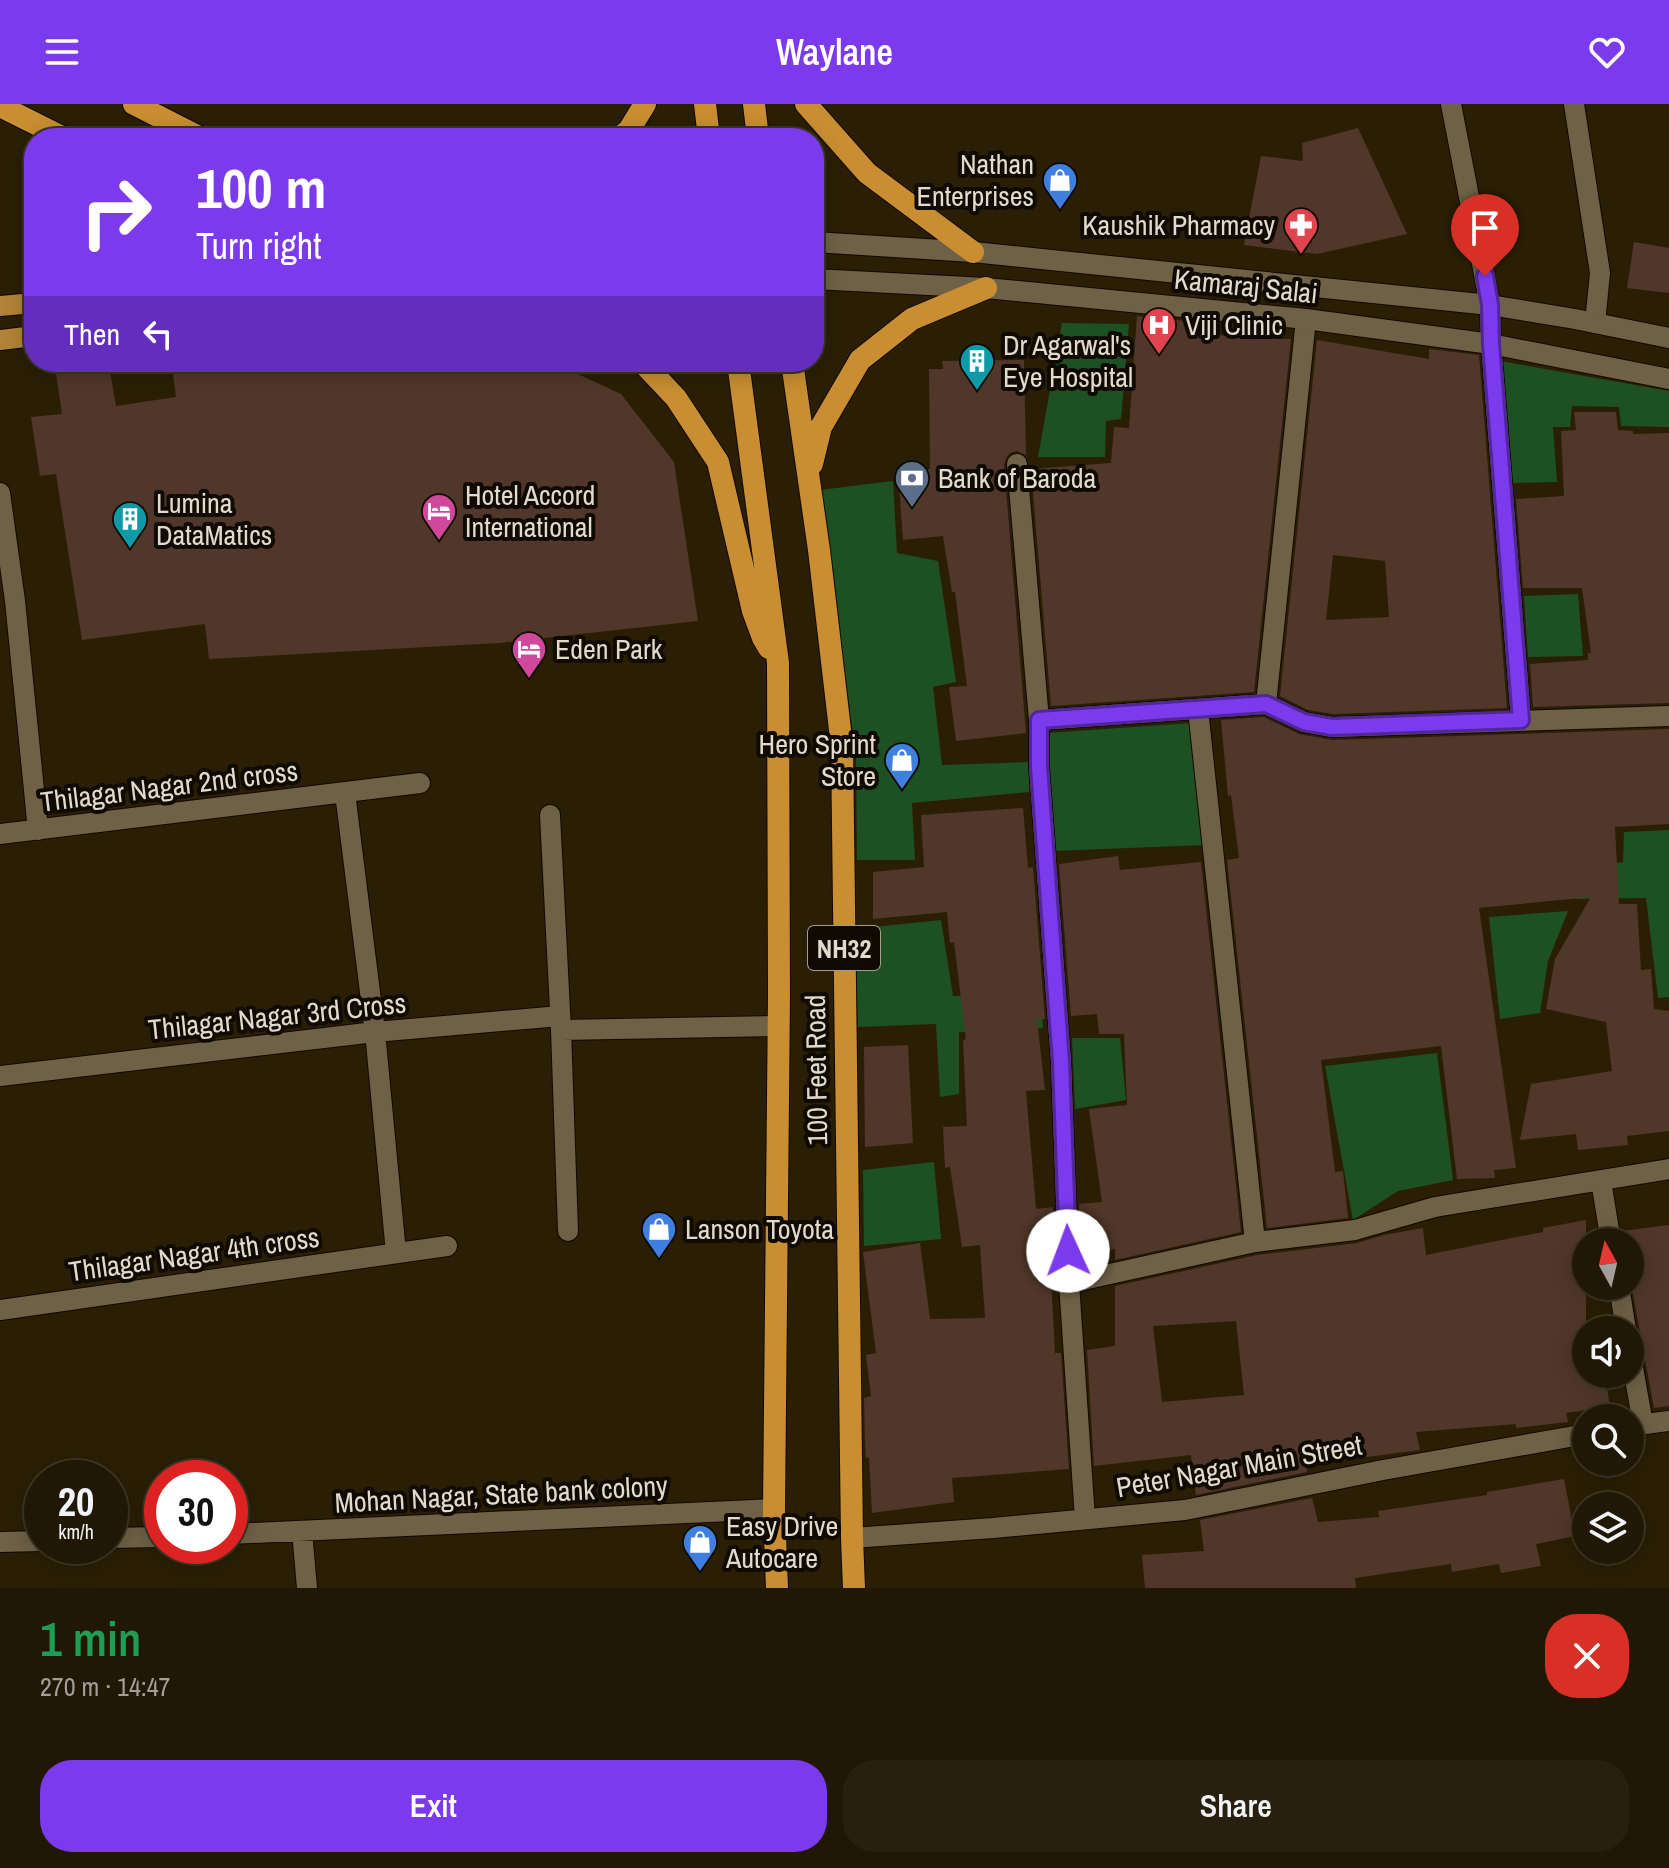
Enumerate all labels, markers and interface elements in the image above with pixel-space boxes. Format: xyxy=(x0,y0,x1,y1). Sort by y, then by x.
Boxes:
text: Waylane xyxy=(776,28,893,76)
icon: menu xyxy=(40,30,84,74)
icon: heart xyxy=(1585,30,1629,74)
place label: Nathan Enterprises xyxy=(917,145,1034,215)
text: 100 m xyxy=(196,150,326,225)
icon: right xyxy=(64,160,168,264)
shop icon: Nathan Enterprises xyxy=(1041,161,1079,211)
pin xyxy=(1451,194,1519,276)
place label: Kaushik Pharmacy xyxy=(1082,206,1276,244)
pharmacy icon: Kaushik Pharmacy xyxy=(1282,206,1320,256)
icon: arrive xyxy=(1463,206,1507,250)
text: Turn right xyxy=(196,222,321,270)
street label: Kamaraj Salai xyxy=(1172,260,1320,312)
hospital icon: Viji Clinic xyxy=(1140,306,1178,356)
place label: Viji Clinic xyxy=(1185,306,1283,344)
icon: left xyxy=(136,312,180,356)
text: Then xyxy=(64,314,120,354)
place label: Dr Agarwal's Eye Hospital xyxy=(1003,326,1133,396)
building icon: Dr Agarwal's Eye Hospital xyxy=(958,342,996,392)
bank icon: Bank of Baroda xyxy=(893,459,931,509)
place label: Bank of Baroda xyxy=(938,459,1097,497)
place label: Hotel Accord International xyxy=(465,476,595,546)
place label: Lumina DataMatics xyxy=(156,484,272,554)
hotel icon: Hotel Accord International xyxy=(420,492,458,542)
building icon: Lumina DataMatics xyxy=(111,500,149,550)
hotel icon: Eden Park xyxy=(510,630,548,680)
place label: Eden Park xyxy=(555,630,663,668)
place label: Hero Sprint Store xyxy=(759,725,876,795)
shop icon: Hero Sprint Store xyxy=(883,741,921,791)
street label: Thilagar Nagar 2nd cross xyxy=(38,751,300,821)
road number: NH32 xyxy=(808,926,880,970)
street label: Thilagar Nagar 3rd Cross xyxy=(146,984,408,1048)
street label: 100 Feet Road xyxy=(796,994,836,1146)
position arrow xyxy=(1026,1209,1110,1293)
shop icon: Lanson Toyota xyxy=(640,1210,678,1260)
place label: Lanson Toyota xyxy=(685,1210,834,1248)
street label: Thilagar Nagar 4th cross xyxy=(66,1218,322,1290)
north arrow xyxy=(1572,1228,1644,1300)
map controls xyxy=(1572,1228,1644,1564)
button: sound xyxy=(1572,1316,1644,1388)
button: search xyxy=(1572,1404,1644,1476)
street label: Peter Nagar Main Street xyxy=(1113,1426,1365,1506)
speed limit sign: 30 xyxy=(144,1460,248,1564)
street label: Mohan Nagar, State bank colony xyxy=(334,1466,669,1522)
text: 20 xyxy=(58,1475,94,1528)
button: layers xyxy=(1572,1492,1644,1564)
place label: Easy Drive Autocare xyxy=(725,1507,838,1577)
text: km/h xyxy=(58,1518,94,1545)
shop icon: Easy Drive Autocare xyxy=(681,1523,719,1573)
text: 1 min xyxy=(40,1606,141,1671)
button: close xyxy=(1545,1614,1629,1698)
text: 270 m · 14:47 xyxy=(40,1669,170,1704)
button: Exit xyxy=(40,1760,827,1852)
button: Share xyxy=(843,1760,1629,1852)

